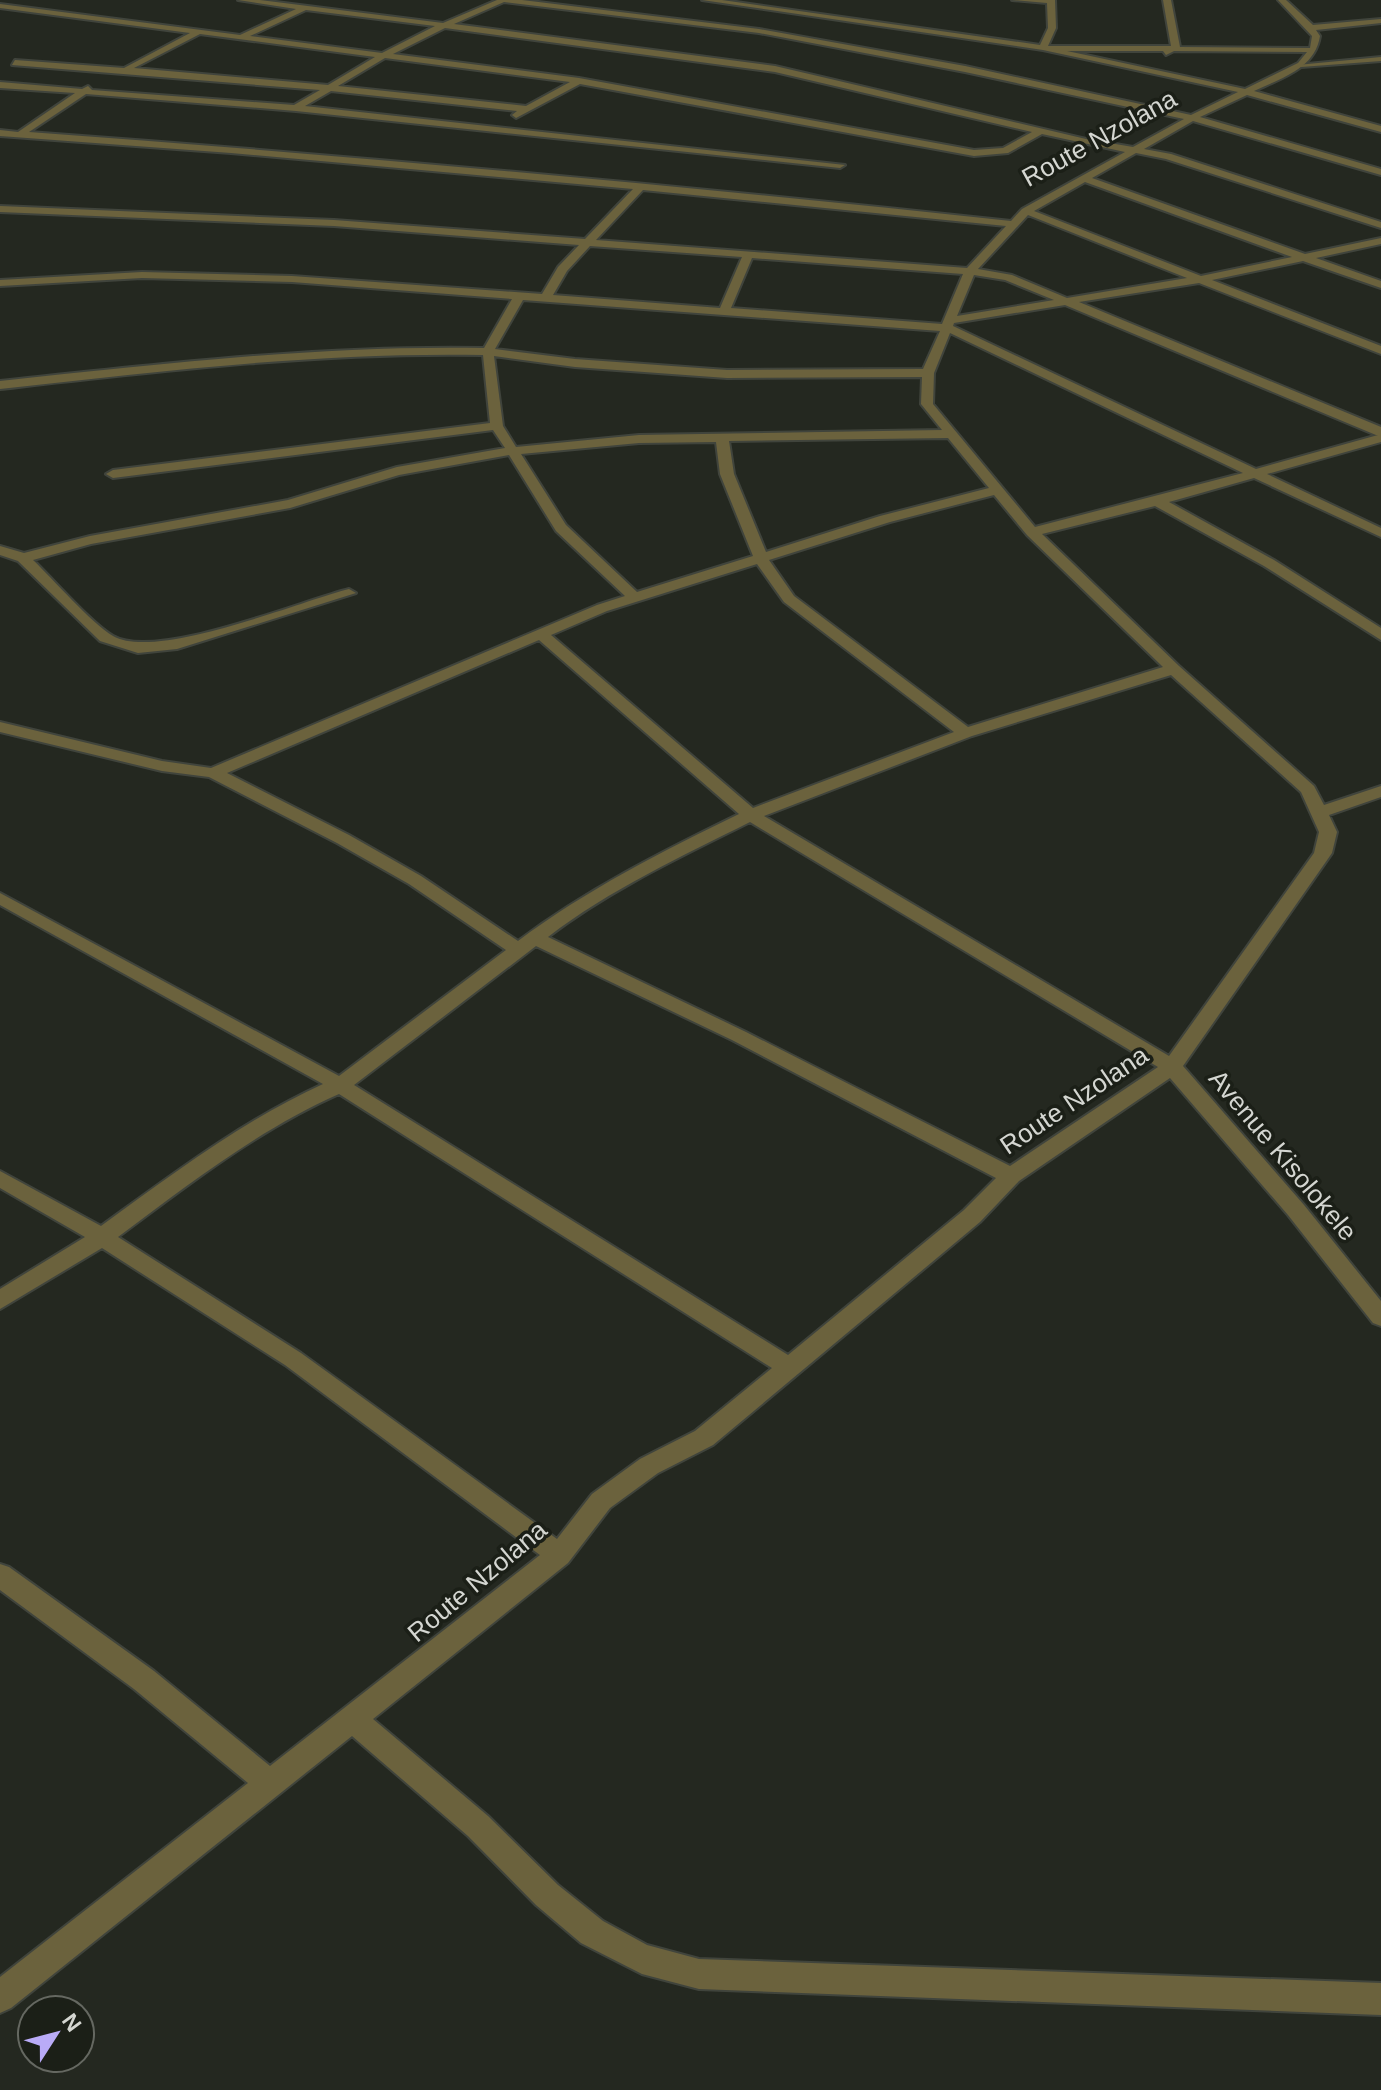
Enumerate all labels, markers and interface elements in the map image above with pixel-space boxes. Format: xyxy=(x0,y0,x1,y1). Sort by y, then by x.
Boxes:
street label: Route Nzolana xyxy=(1017,83,1182,193)
street label: Route Nzolana xyxy=(994,1039,1154,1161)
street label: Avenue Kisolokele xyxy=(1203,1064,1363,1246)
street label: Route Nzolana xyxy=(401,1514,553,1648)
north arrow xyxy=(16,1994,96,2074)
text: N xyxy=(57,2009,87,2036)

